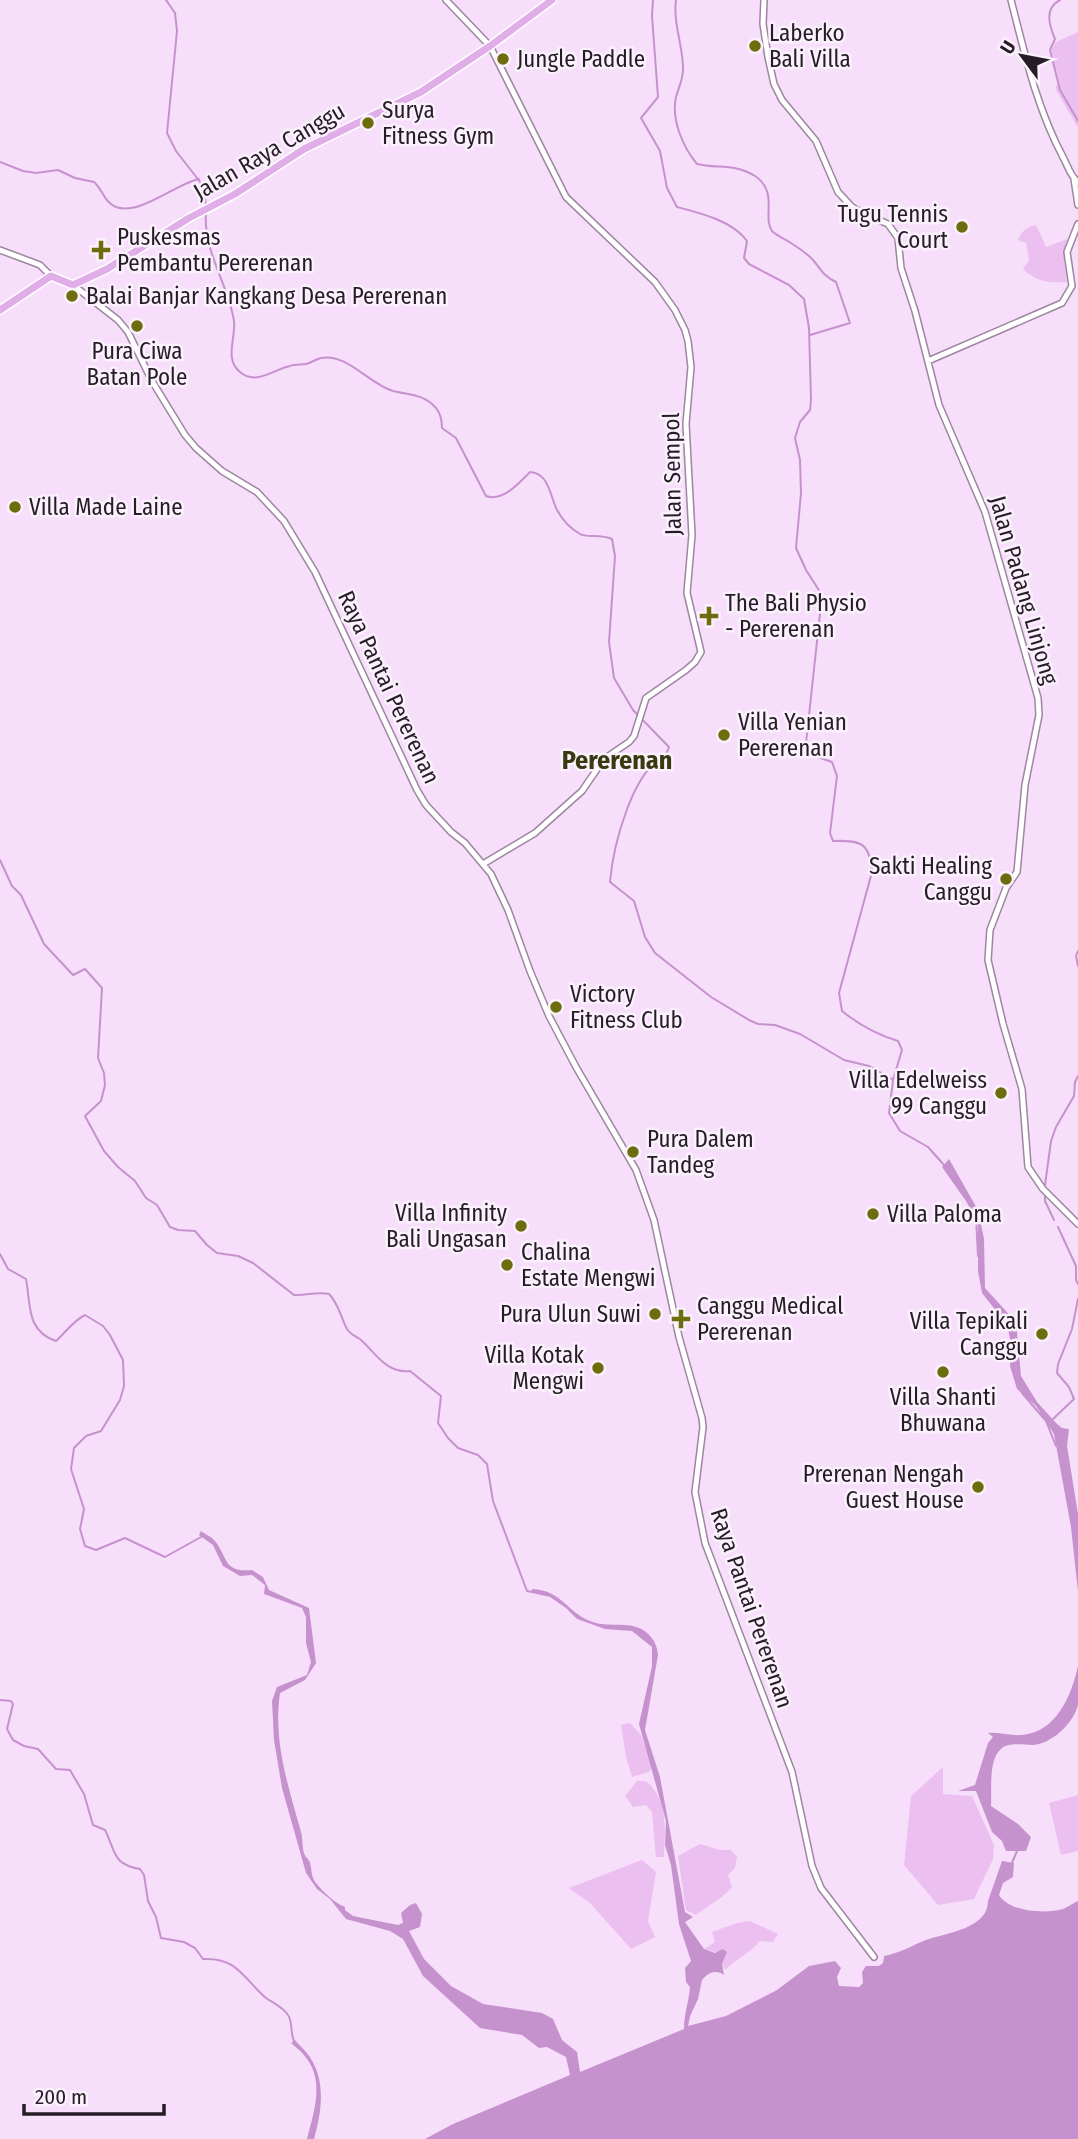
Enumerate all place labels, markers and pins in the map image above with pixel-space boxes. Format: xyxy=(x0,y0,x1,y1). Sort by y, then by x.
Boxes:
place label: Laberko Bali Villa xyxy=(769,19,851,73)
marker: Laberko Bali Villa xyxy=(747,38,763,54)
place label: Jungle Paddle xyxy=(517,45,645,73)
marker: Jungle Paddle xyxy=(495,51,511,67)
place label: Surya Fitness Gym xyxy=(382,96,494,150)
marker: Surya Fitness Gym xyxy=(360,115,376,131)
place label: Tugu Tennis Court xyxy=(838,200,948,254)
marker: Tugu Tennis Court xyxy=(954,219,970,235)
place label: Puskesmas Pembantu Pererenan xyxy=(117,223,313,277)
marker: Puskesmas Pembantu Pererenan xyxy=(91,240,111,260)
place label: Balai Banjar Kangkang Desa Pererenan xyxy=(86,282,447,310)
marker: Balai Banjar Kangkang Desa Pererenan xyxy=(64,288,80,304)
marker: Pura Ciwa Batan Pole xyxy=(129,318,145,334)
place label: Pura Ciwa Batan Pole xyxy=(87,337,187,391)
place label: Villa Made Laine xyxy=(29,493,183,521)
marker: Villa Made Laine xyxy=(7,499,23,515)
place label: The Bali Physio - Pererenan xyxy=(725,589,867,643)
marker: The Bali Physio - Pererenan xyxy=(699,606,719,626)
place label: Villa Yenian Pererenan xyxy=(738,708,847,762)
marker: Villa Yenian Pererenan xyxy=(716,727,732,743)
place label: Sakti Healing Canggu xyxy=(869,852,992,906)
marker: Sakti Healing Canggu xyxy=(998,871,1014,887)
place label: Victory Fitness Club xyxy=(570,980,683,1034)
marker: Victory Fitness Club xyxy=(548,999,564,1015)
place label: Villa Edelweiss 99 Canggu xyxy=(849,1066,987,1120)
marker: Villa Edelweiss 99 Canggu xyxy=(993,1085,1009,1101)
place label: Pura Dalem Tandeg xyxy=(647,1125,754,1179)
marker: Pura Dalem Tandeg xyxy=(625,1144,641,1160)
place label: Villa Infinity Bali Ungasan xyxy=(386,1199,508,1253)
place label: Villa Paloma xyxy=(887,1200,1002,1228)
marker: Villa Paloma xyxy=(865,1206,881,1222)
marker: Villa Infinity Bali Ungasan xyxy=(513,1218,529,1234)
place label: Chalina Estate Mengwi xyxy=(521,1238,656,1292)
marker: Chalina Estate Mengwi xyxy=(499,1257,515,1273)
place label: Canggu Medical Pererenan xyxy=(697,1292,843,1346)
place label: Pura Ulun Suwi xyxy=(500,1300,641,1328)
marker: Pura Ulun Suwi xyxy=(647,1306,663,1322)
place label: Villa Tepikali Canggu xyxy=(910,1307,1028,1361)
marker: Canggu Medical Pererenan xyxy=(671,1309,691,1329)
marker: Villa Tepikali Canggu xyxy=(1034,1326,1050,1342)
place label: Villa Kotak Mengwi xyxy=(485,1341,584,1395)
marker: Villa Kotak Mengwi xyxy=(590,1360,606,1376)
marker: Villa Shanti Bhuwana xyxy=(935,1364,951,1380)
place label: Villa Shanti Bhuwana xyxy=(890,1383,996,1437)
place label: Prerenan Nengah Guest House xyxy=(803,1460,964,1514)
marker: Prerenan Nengah Guest House xyxy=(970,1479,986,1495)

